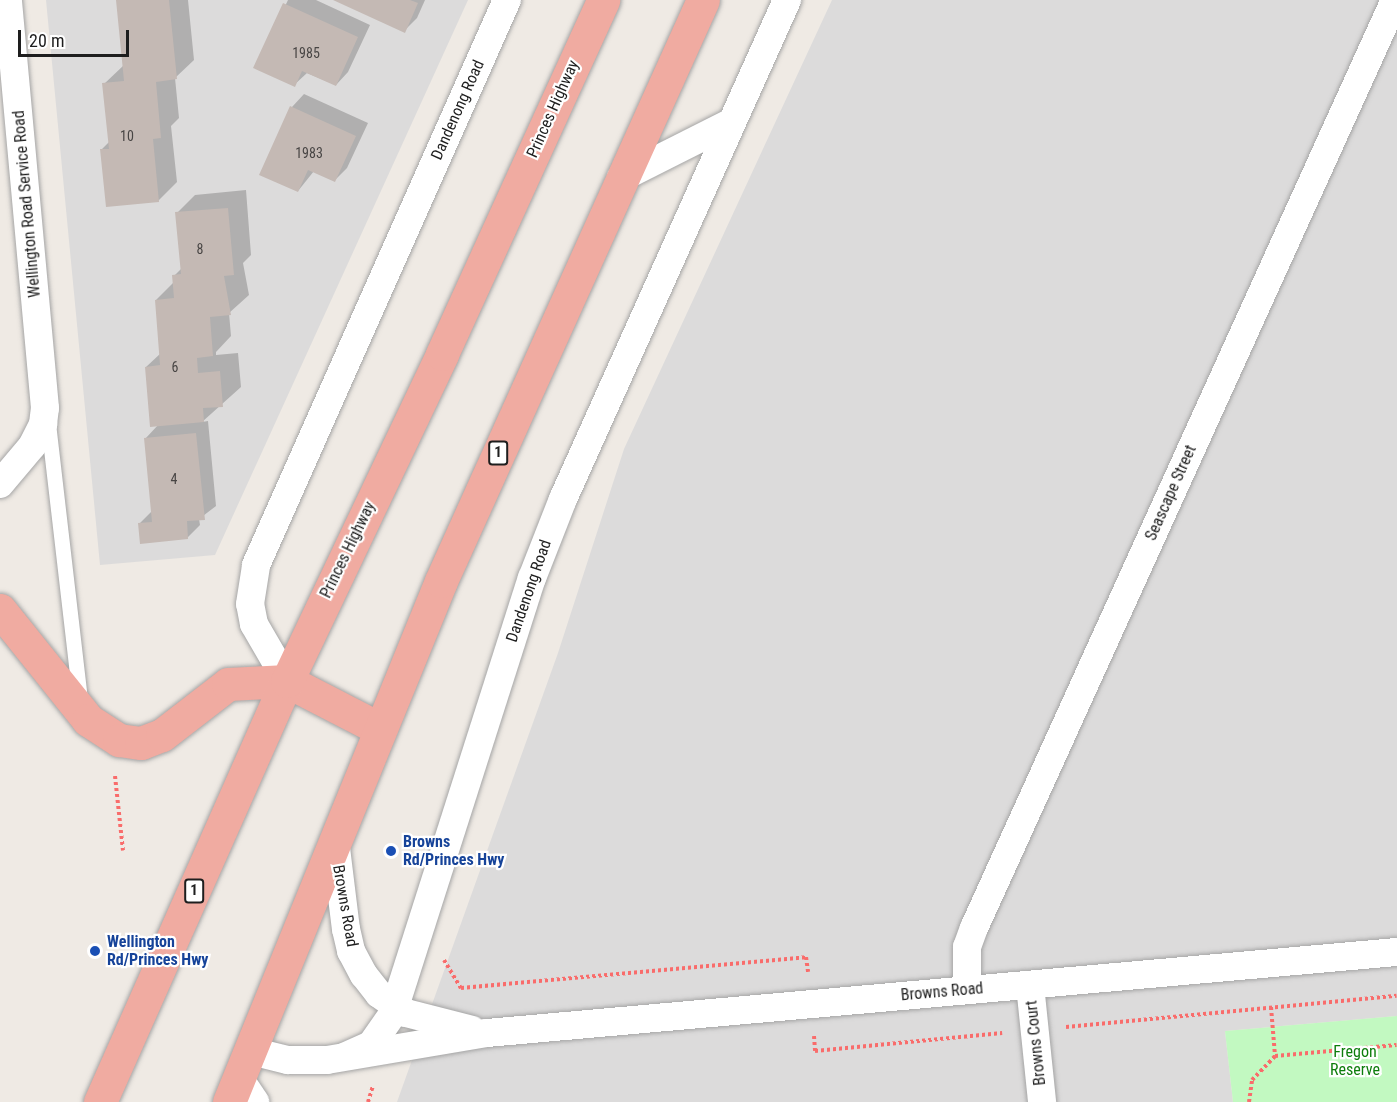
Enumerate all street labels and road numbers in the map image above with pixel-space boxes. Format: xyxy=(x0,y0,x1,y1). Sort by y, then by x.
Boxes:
street label: Dandenong Road xyxy=(427,57,489,163)
street label: Princes Highway xyxy=(523,57,583,161)
street label: Wellington Road Service Road xyxy=(9,110,45,298)
road number: 1 xyxy=(488,441,508,465)
street label: Seascape Street xyxy=(1141,442,1201,544)
street label: Princes Highway xyxy=(316,499,380,601)
street label: Dandenong Road xyxy=(502,537,556,645)
street label: Browns Road xyxy=(328,864,362,948)
road number: 1 xyxy=(184,879,204,903)
street label: Browns Road xyxy=(900,979,984,1005)
street label: Browns Court xyxy=(1022,1000,1050,1086)

